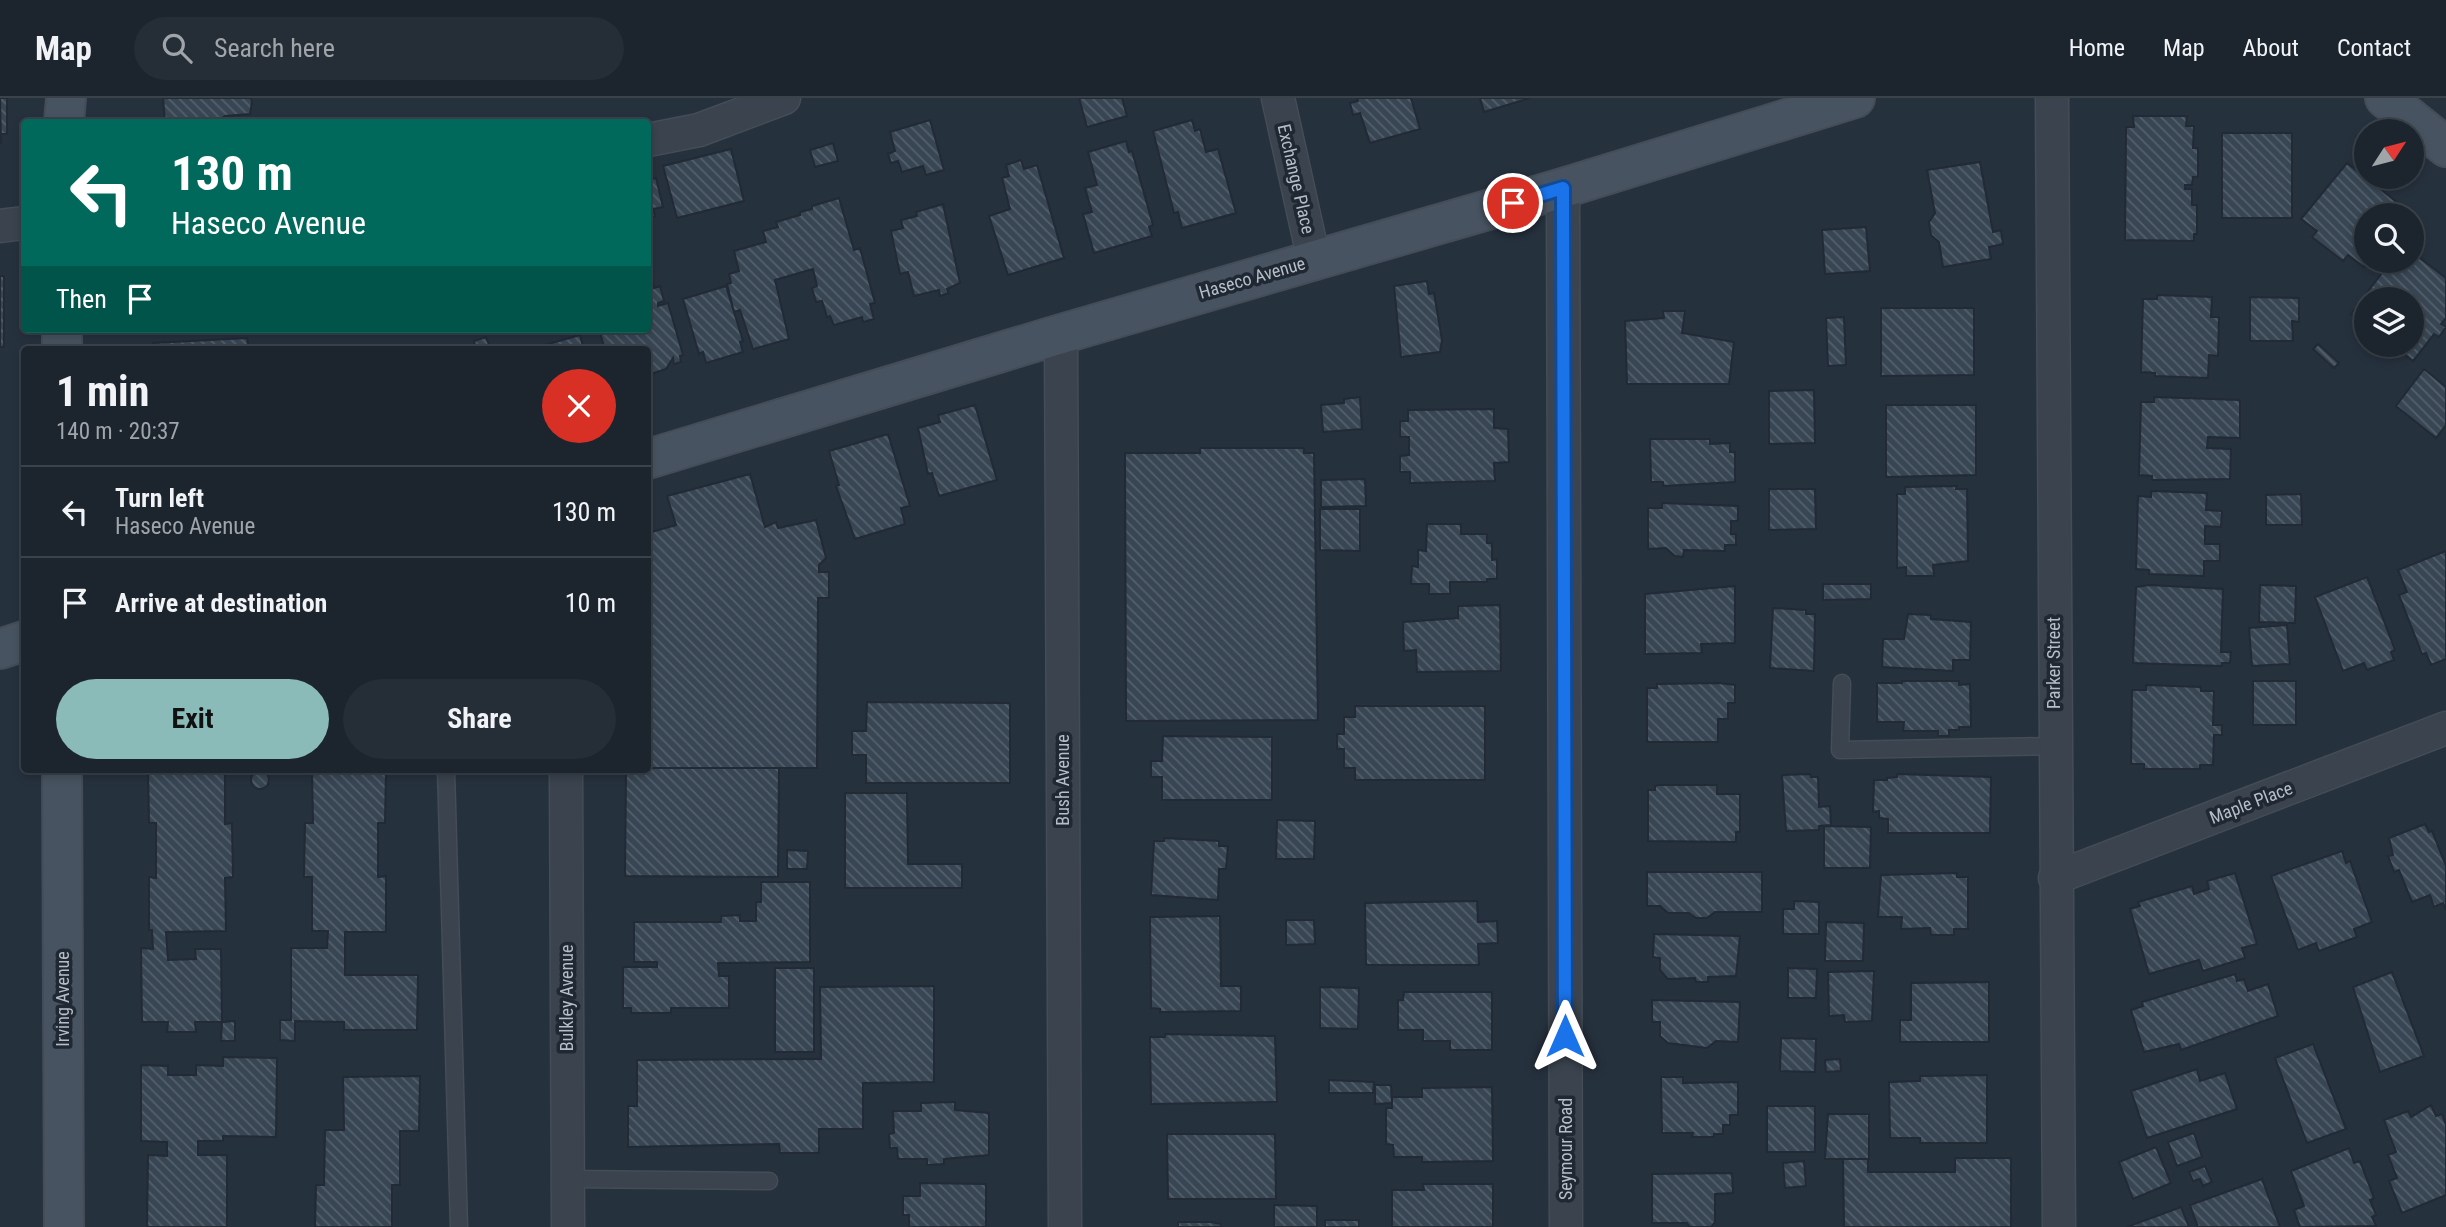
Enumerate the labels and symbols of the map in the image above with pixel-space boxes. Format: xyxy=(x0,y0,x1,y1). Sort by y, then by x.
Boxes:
north arrow xyxy=(2354,119,2424,189)
street label: Exchange Place xyxy=(1274,122,1319,236)
pin xyxy=(1483,173,1543,233)
street label: Haseco Avenue xyxy=(1196,252,1307,303)
street label: Parker Street xyxy=(2043,617,2064,709)
street label: Bush Avenue xyxy=(1052,734,1073,826)
street label: Maple Place xyxy=(2206,777,2295,828)
street label: Bulkley Avenue xyxy=(556,945,577,1051)
street label: Irving Avenue xyxy=(52,951,73,1047)
position arrow xyxy=(1528,999,1602,1073)
street label: Seymour Road xyxy=(1555,1098,1576,1200)

